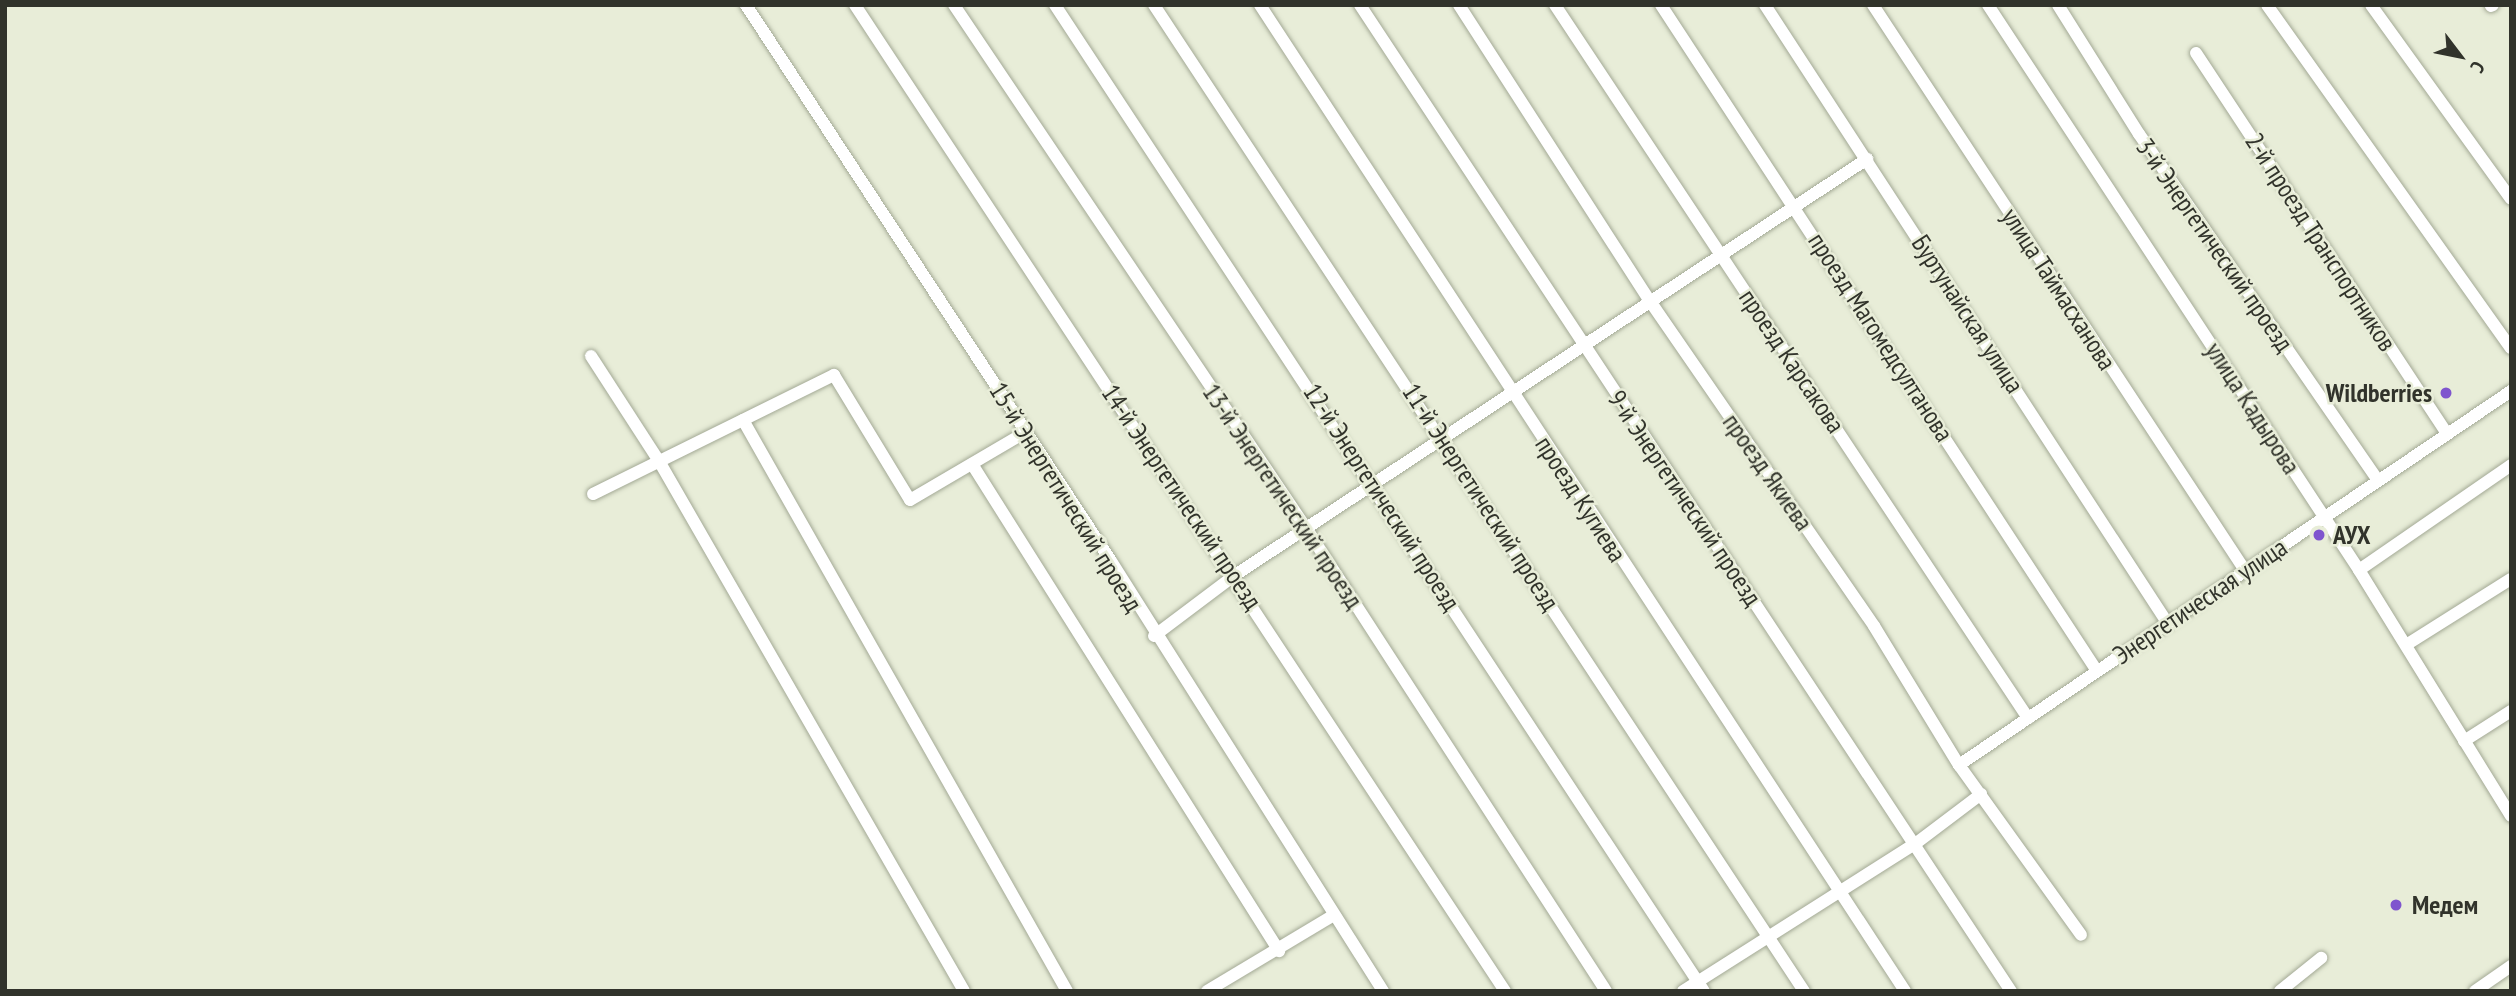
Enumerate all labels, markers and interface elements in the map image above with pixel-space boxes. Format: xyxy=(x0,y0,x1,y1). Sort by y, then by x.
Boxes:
north arrow xyxy=(2425,21,2495,91)
text: С xyxy=(2465,57,2490,77)
street label: 2-й проезд Транспортников xyxy=(2239,127,2403,357)
street label: 3-й Энергетический проезд xyxy=(2130,132,2300,358)
street label: улица Таймасханова xyxy=(1995,202,2123,376)
street label: проезд Магомедсултанова xyxy=(1802,227,1960,447)
street label: Буртунайская улица xyxy=(1905,229,2031,399)
street label: проезд Карсакова xyxy=(1732,283,1852,439)
street label: улица Кадырова xyxy=(2199,336,2307,480)
street label: 15-й Энергетический проезд xyxy=(983,377,1149,617)
place label: Wildberries xyxy=(2326,377,2432,409)
street label: 13-й Энергетический проезд xyxy=(1196,378,1370,614)
street label: 12-й Энергетический проезд xyxy=(1297,378,1467,616)
street label: 11-й Энергетический проезд xyxy=(1396,378,1566,616)
street label: 14-й Энергетический проезд xyxy=(1095,379,1269,615)
street label: 9-й Энергетический проезд xyxy=(1601,384,1769,612)
marker: Wildberries xyxy=(2438,385,2454,401)
street label: проезд Якиева xyxy=(1716,408,1820,536)
street label: проезд Кугиева xyxy=(1529,430,1633,568)
place label: АУХ xyxy=(2333,519,2371,551)
marker: АУХ xyxy=(2311,527,2327,543)
street label: Энергетическая улица xyxy=(2107,531,2293,671)
place label: Медем xyxy=(2412,889,2478,921)
marker: Медем xyxy=(2386,895,2406,915)

